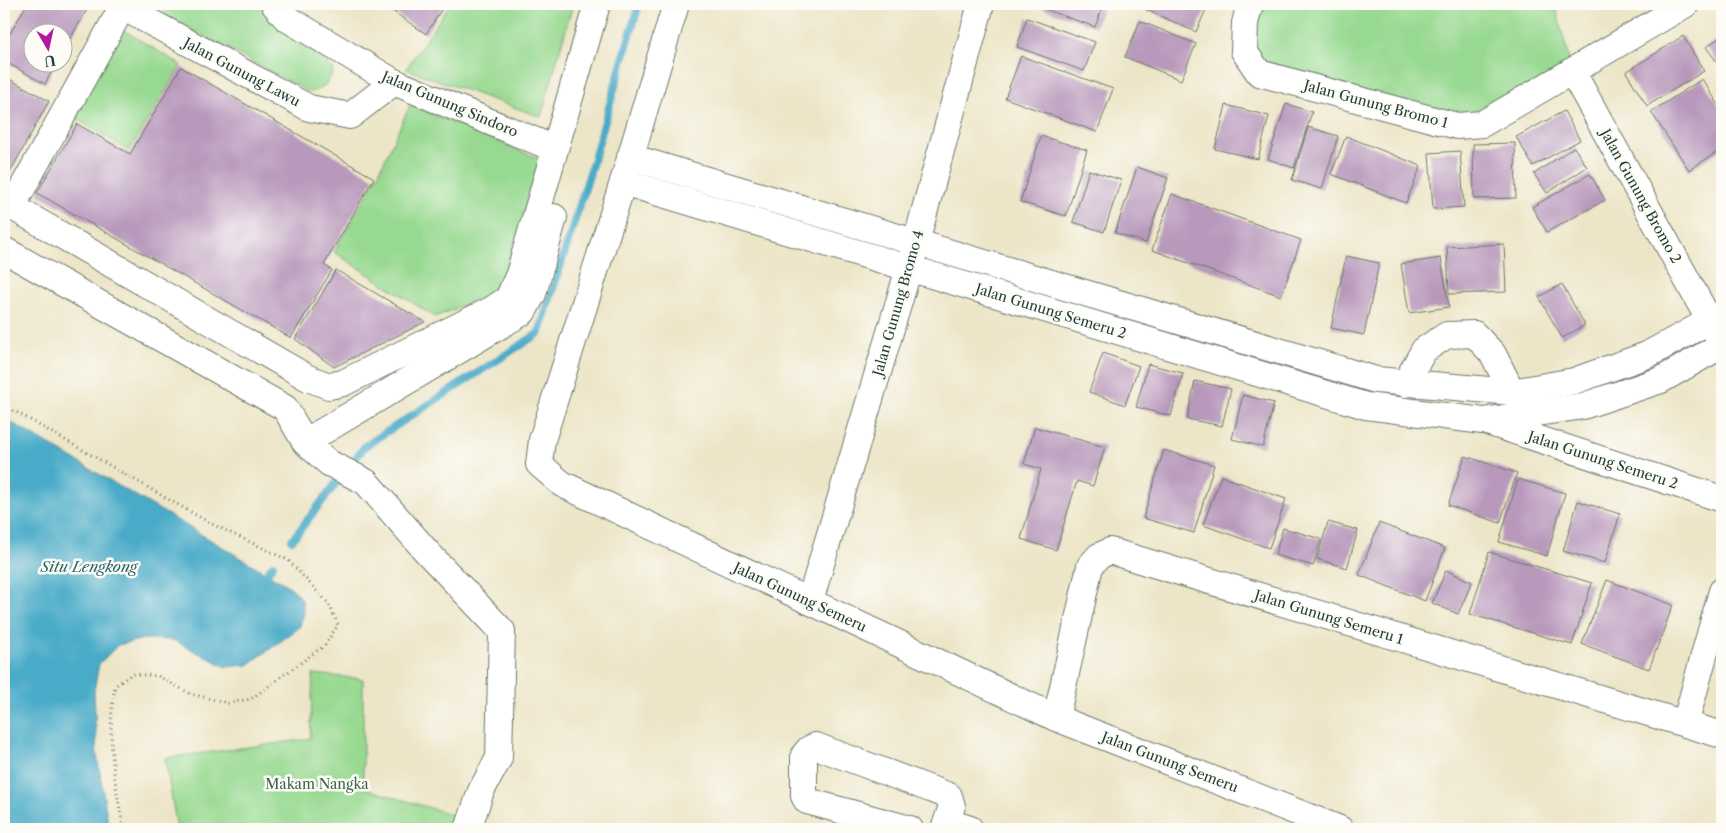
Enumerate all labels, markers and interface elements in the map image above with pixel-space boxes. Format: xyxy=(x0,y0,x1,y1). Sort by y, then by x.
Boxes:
north arrow xyxy=(22,22,72,72)
street label: Jalan Gunung Lawu xyxy=(179,33,304,111)
text: U xyxy=(42,51,57,71)
street label: Jalan Gunung Sindoro xyxy=(377,66,521,141)
street label: Jalan Gunung Bromo 1 xyxy=(1300,76,1450,132)
street label: Jalan Gunung Bromo 2 xyxy=(1596,124,1685,266)
street label: Jalan Gunung Bromo 4 xyxy=(868,228,927,380)
street label: Jalan Gunung Semeru 2 xyxy=(971,279,1129,343)
street label: Jalan Gunung Semeru 2 xyxy=(1524,427,1680,493)
water label: Situ Lengkong xyxy=(40,557,139,576)
street label: Jalan Gunung Semeru xyxy=(729,557,870,636)
street label: Jalan Gunung Semeru 1 xyxy=(1251,585,1406,648)
street label: Jalan Gunung Semeru xyxy=(1097,727,1241,797)
park label: Makam Nangka xyxy=(265,775,369,793)

